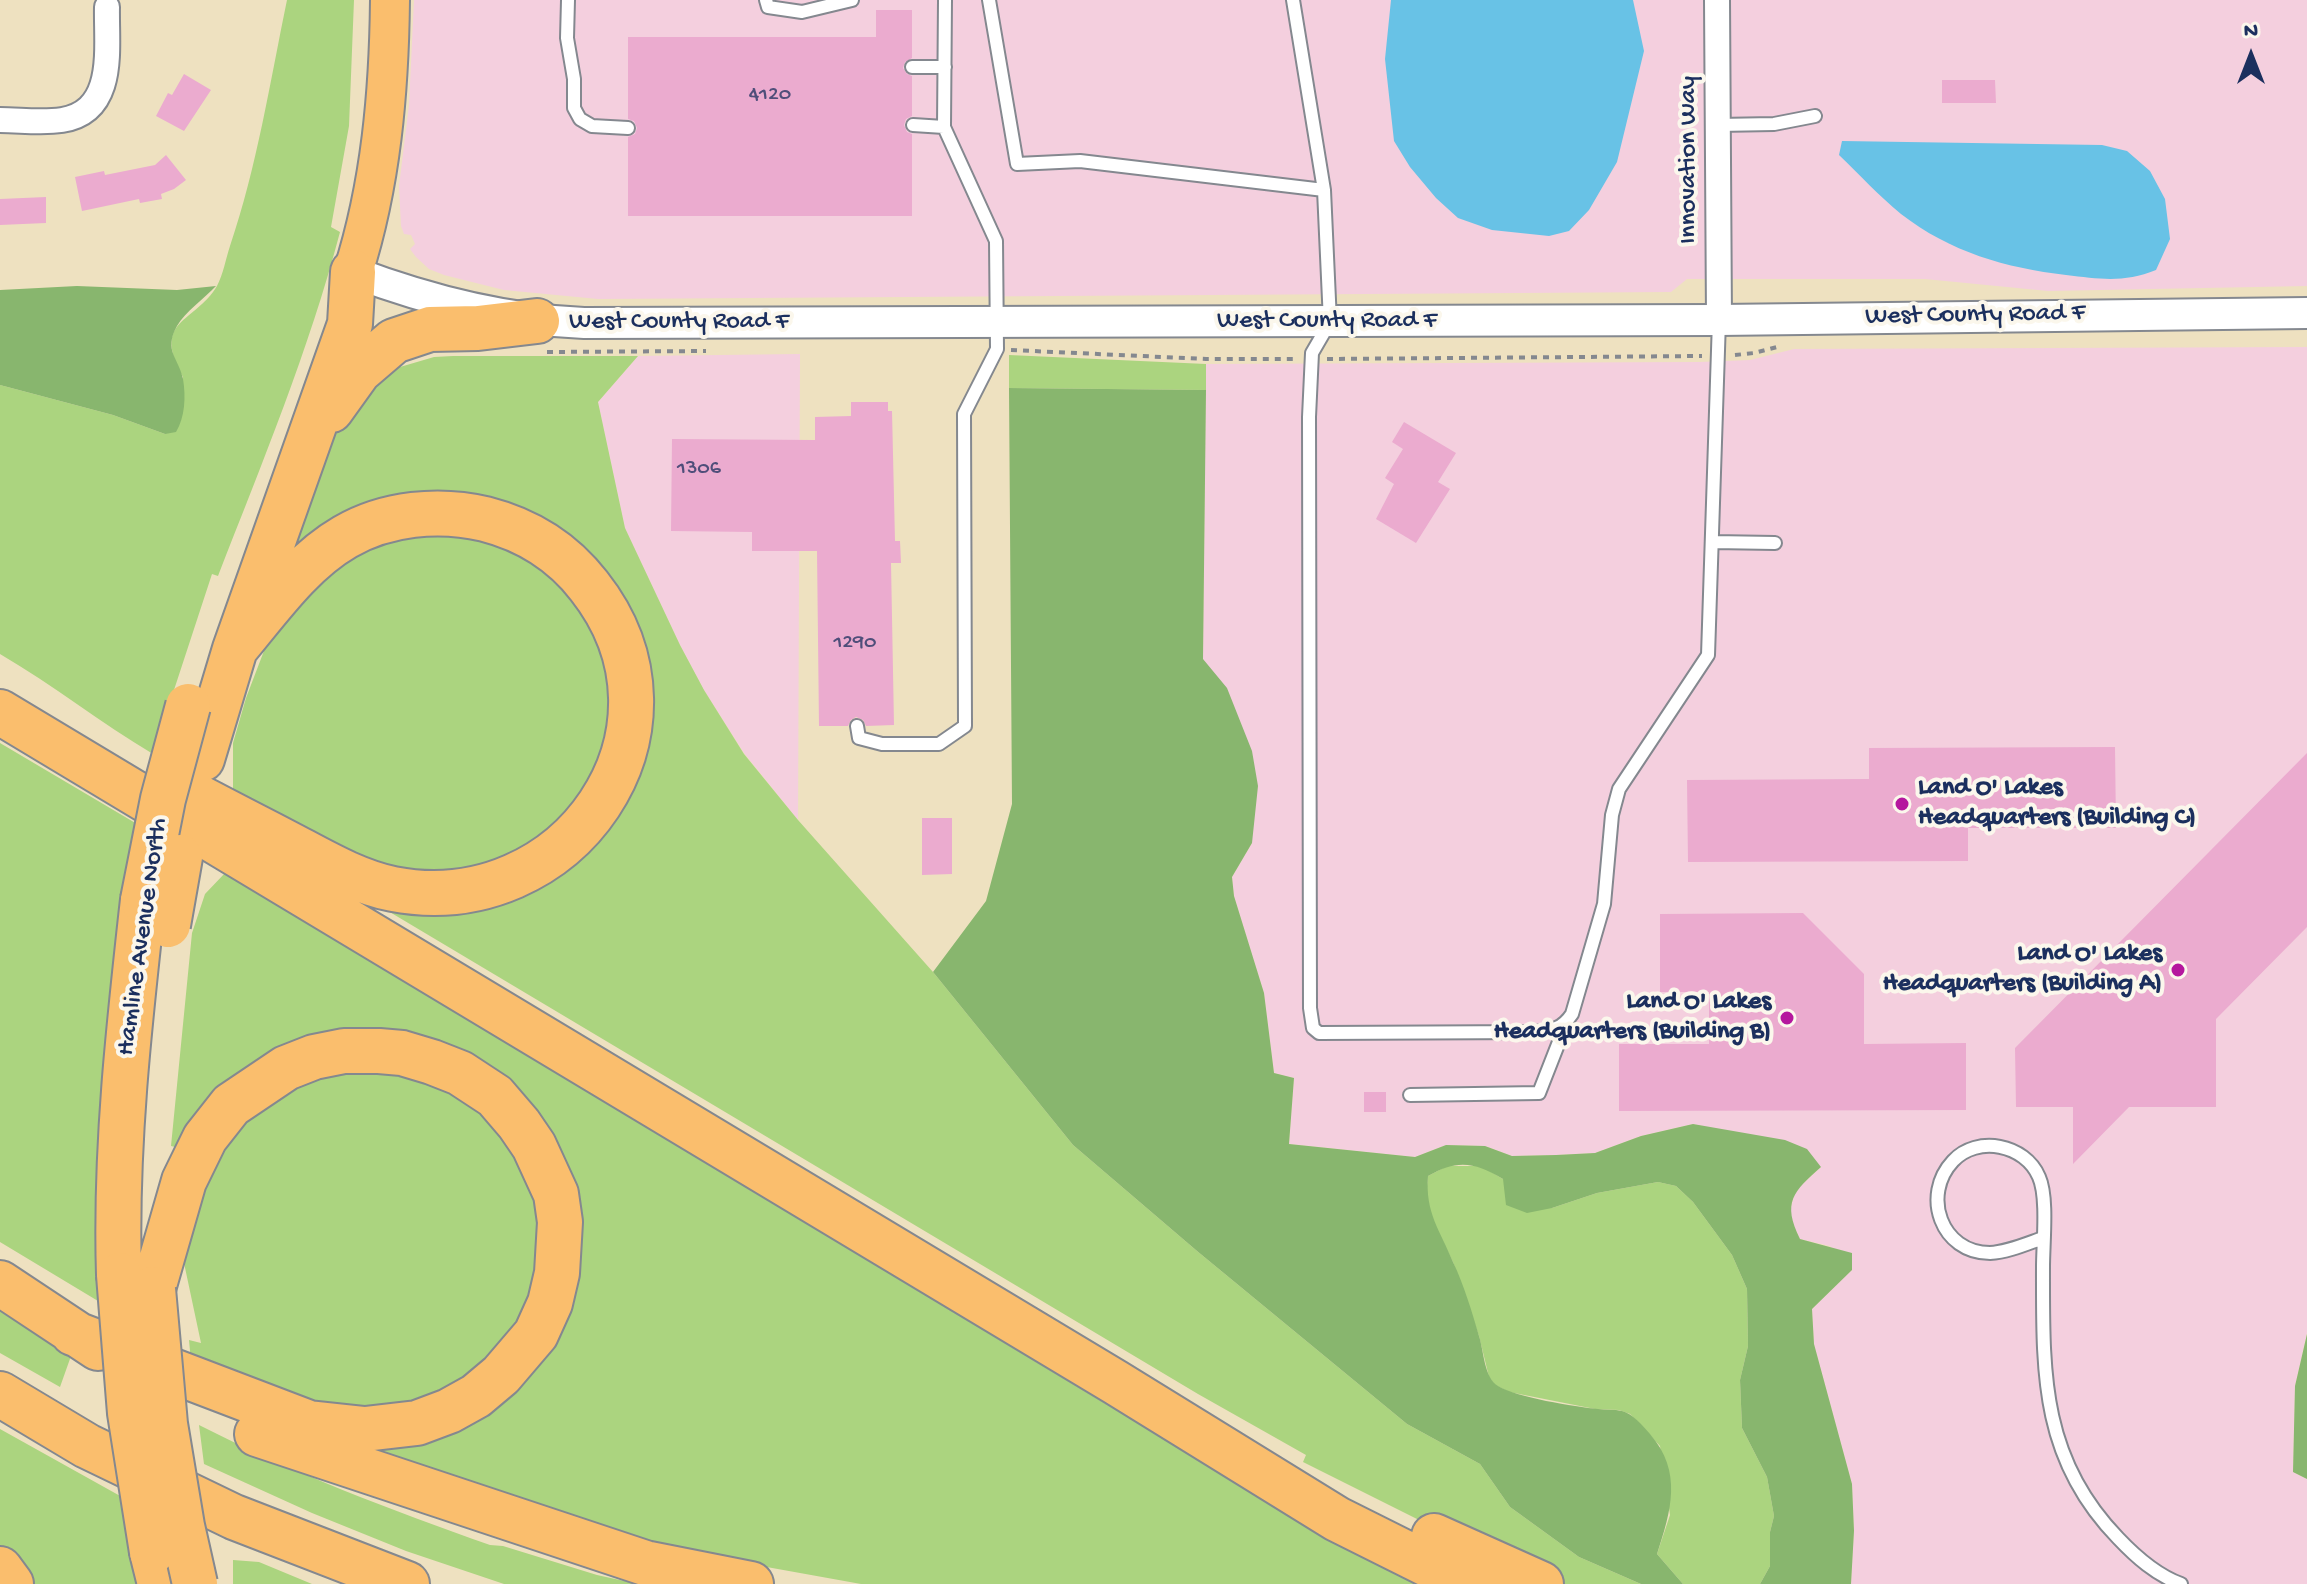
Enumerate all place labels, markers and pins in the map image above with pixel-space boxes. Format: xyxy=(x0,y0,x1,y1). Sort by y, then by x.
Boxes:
place label: Land O' Lakes Headquarters (Building C) xyxy=(1918,773,2196,834)
marker: Land O' Lakes Headquarters (Building C) xyxy=(1893,795,1911,813)
place label: Land O' Lakes Headquarters (Building A) xyxy=(1883,939,2162,1000)
marker: Land O' Lakes Headquarters (Building A) xyxy=(2169,961,2187,979)
place label: Land O' Lakes Headquarters (Building B) xyxy=(1494,987,1771,1048)
marker: Land O' Lakes Headquarters (Building B) xyxy=(1778,1009,1796,1027)

